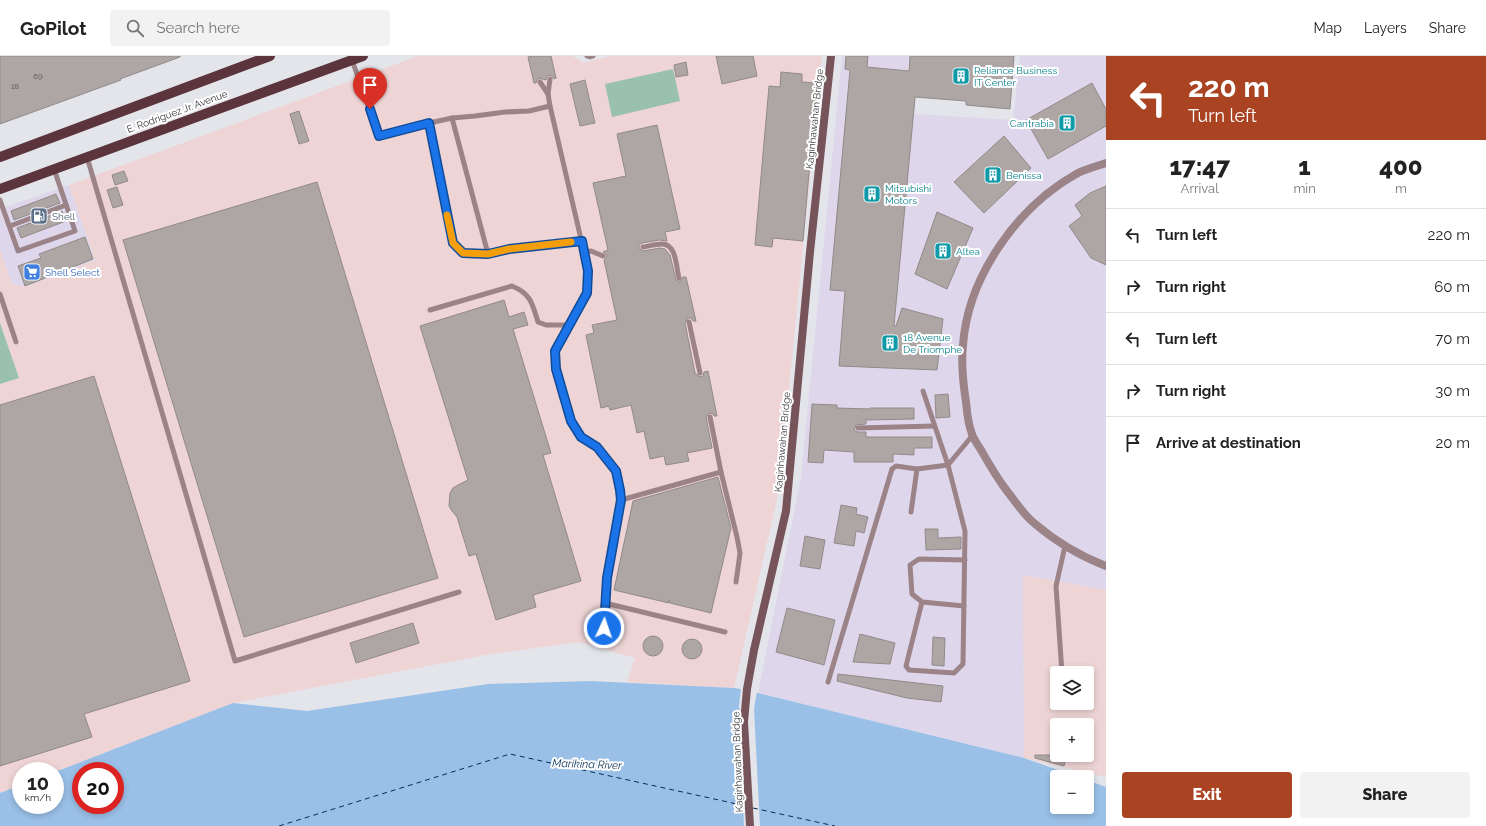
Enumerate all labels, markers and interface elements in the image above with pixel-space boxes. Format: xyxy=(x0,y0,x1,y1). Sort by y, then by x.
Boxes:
search box xyxy=(110,10,390,46)
text: GoPilot xyxy=(20,17,86,39)
icon: search xyxy=(124,17,146,39)
text: Search here xyxy=(156,19,240,37)
text: Map xyxy=(1314,20,1342,36)
text: Layers xyxy=(1364,20,1407,36)
text: Share xyxy=(1429,20,1466,36)
place label: Reliance Business IT Center xyxy=(974,65,1057,88)
building icon: Reliance Business IT Center xyxy=(951,66,971,86)
pin xyxy=(353,68,387,109)
street label: Kaginhawahan Bridge xyxy=(804,68,825,170)
house number: 69 xyxy=(33,71,43,81)
text: 220 m xyxy=(1188,71,1270,104)
icon: left xyxy=(1122,72,1174,124)
icon: arrive xyxy=(359,74,381,96)
house number: 18 xyxy=(11,81,19,91)
street label: E. Rodriguez Jr. Avenue xyxy=(125,88,229,135)
text: Turn left xyxy=(1188,105,1257,126)
building icon: Cantrabia xyxy=(1057,113,1077,133)
place label: Cantrabia xyxy=(1010,118,1054,129)
text: 17:47 xyxy=(1169,152,1230,181)
text: 1 xyxy=(1298,152,1311,181)
text: 400 xyxy=(1379,152,1423,181)
building icon: Benissa xyxy=(983,165,1003,185)
place label: Benissa xyxy=(1006,170,1042,181)
text: Arrival xyxy=(1181,181,1219,196)
text: min xyxy=(1293,181,1316,196)
text: m xyxy=(1395,181,1407,196)
place label: Mitsubishi Motors xyxy=(885,183,931,206)
building icon: Mitsubishi Motors xyxy=(862,184,882,204)
fuel station icon: Shell xyxy=(29,206,49,226)
place label: Shell xyxy=(52,211,75,222)
icon: left xyxy=(1122,224,1144,246)
text: Turn left xyxy=(1156,226,1217,244)
text: 220 m xyxy=(1428,226,1470,244)
building icon: Altea xyxy=(933,241,953,261)
place label: Altea xyxy=(956,246,980,257)
supermarket icon: Shell Select xyxy=(22,262,42,282)
place label: Shell Select xyxy=(45,267,100,278)
icon: right xyxy=(1122,276,1144,298)
text: Turn right xyxy=(1156,278,1226,296)
text: 60 m xyxy=(1434,278,1470,296)
icon: left xyxy=(1122,328,1144,350)
text: Turn left xyxy=(1156,330,1217,348)
text: 70 m xyxy=(1435,330,1470,348)
place label: 18 Avenue De Triomphe xyxy=(903,332,962,355)
building icon: 18 Avenue De Triomphe xyxy=(880,333,900,353)
icon: right xyxy=(1122,380,1144,402)
text: Turn right xyxy=(1156,382,1226,400)
text: 30 m xyxy=(1435,382,1470,400)
street label: Kaginhawahan Bridge xyxy=(773,391,792,493)
icon: arrive xyxy=(1122,432,1144,454)
text: Arrive at destination xyxy=(1156,434,1301,452)
text: 20 m xyxy=(1435,434,1470,452)
position arrow xyxy=(583,607,625,649)
map controls xyxy=(1050,666,1094,814)
button: layers xyxy=(1050,666,1094,710)
street label: Kaginhawahan Bridge xyxy=(730,711,745,813)
button: + xyxy=(1050,718,1094,762)
water label: Marikina River xyxy=(552,757,623,772)
speed limit sign: 20 xyxy=(72,762,124,814)
button: − xyxy=(1050,770,1094,814)
text: 10 xyxy=(27,771,49,795)
button: Exit xyxy=(1122,772,1292,818)
button: Share xyxy=(1300,772,1470,818)
text: km/h xyxy=(25,792,51,803)

